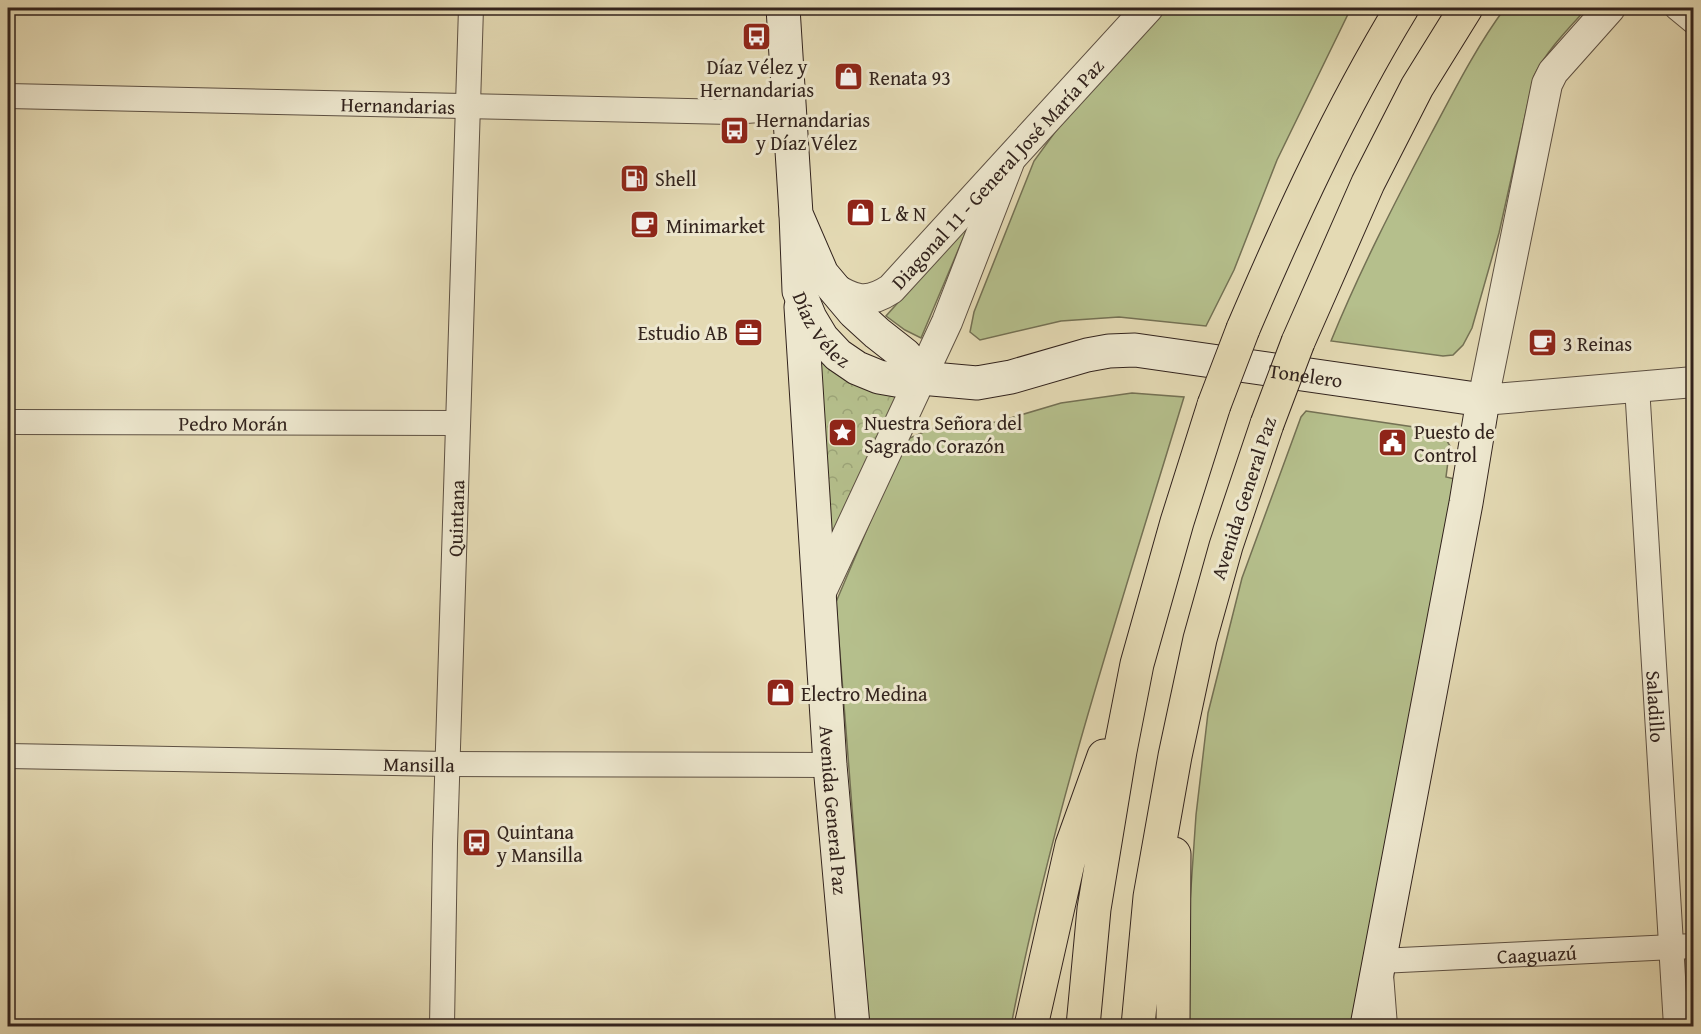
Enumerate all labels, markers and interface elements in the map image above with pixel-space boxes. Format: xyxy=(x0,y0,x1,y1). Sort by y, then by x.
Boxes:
bus stop icon: Díaz Vélez y Hernandarias xyxy=(741,20,773,52)
place label: Díaz Vélez y Hernandarias xyxy=(700,52,814,104)
street label: Diagonal 11 - General José María Paz xyxy=(884,52,1110,295)
shop icon: Renata 93 xyxy=(832,61,864,93)
place label: Renata 93 xyxy=(869,63,951,92)
street label: Hernandarias xyxy=(340,89,455,120)
place label: Hernandarias y Díaz Vélez xyxy=(755,105,870,157)
bus stop icon: Hernandarias y Díaz Vélez xyxy=(719,115,751,147)
fuel station icon: Shell xyxy=(618,162,650,194)
place label: Shell xyxy=(655,164,697,193)
shop icon: L & N xyxy=(844,197,876,229)
place label: L & N xyxy=(881,199,926,228)
cafe icon: Minimarket xyxy=(629,209,661,241)
place label: Minimarket xyxy=(666,211,765,240)
street label: Díaz Vélez xyxy=(786,287,857,374)
office icon: Estudio AB xyxy=(733,316,765,348)
place label: Estudio AB xyxy=(638,318,728,347)
cafe icon: 3 Reinas xyxy=(1526,327,1558,359)
place label: 3 Reinas xyxy=(1563,329,1632,358)
street label: Tonelero xyxy=(1267,355,1345,394)
street label: Pedro Morán xyxy=(178,408,288,437)
place label: Nuestra Señora del Sagrado Corazón xyxy=(864,408,1023,460)
street label: Avenida General Paz xyxy=(1203,413,1283,583)
place icon: Nuestra Señora del Sagrado Corazón xyxy=(827,417,859,449)
place label: Puesto de Control xyxy=(1414,417,1495,469)
public building icon: Puesto de Control xyxy=(1377,427,1409,459)
street label: Quintana xyxy=(439,479,471,557)
street label: Saladillo xyxy=(1640,670,1673,743)
shop icon: Electro Medina xyxy=(764,677,796,709)
place label: Electro Medina xyxy=(801,679,928,708)
street label: Avenida General Paz xyxy=(813,724,856,896)
street label: Mansilla xyxy=(383,748,455,779)
place label: Quintana y Mansilla xyxy=(496,817,583,869)
bus stop icon: Quintana y Mansilla xyxy=(460,826,492,858)
street label: Caaguazú xyxy=(1496,937,1577,970)

